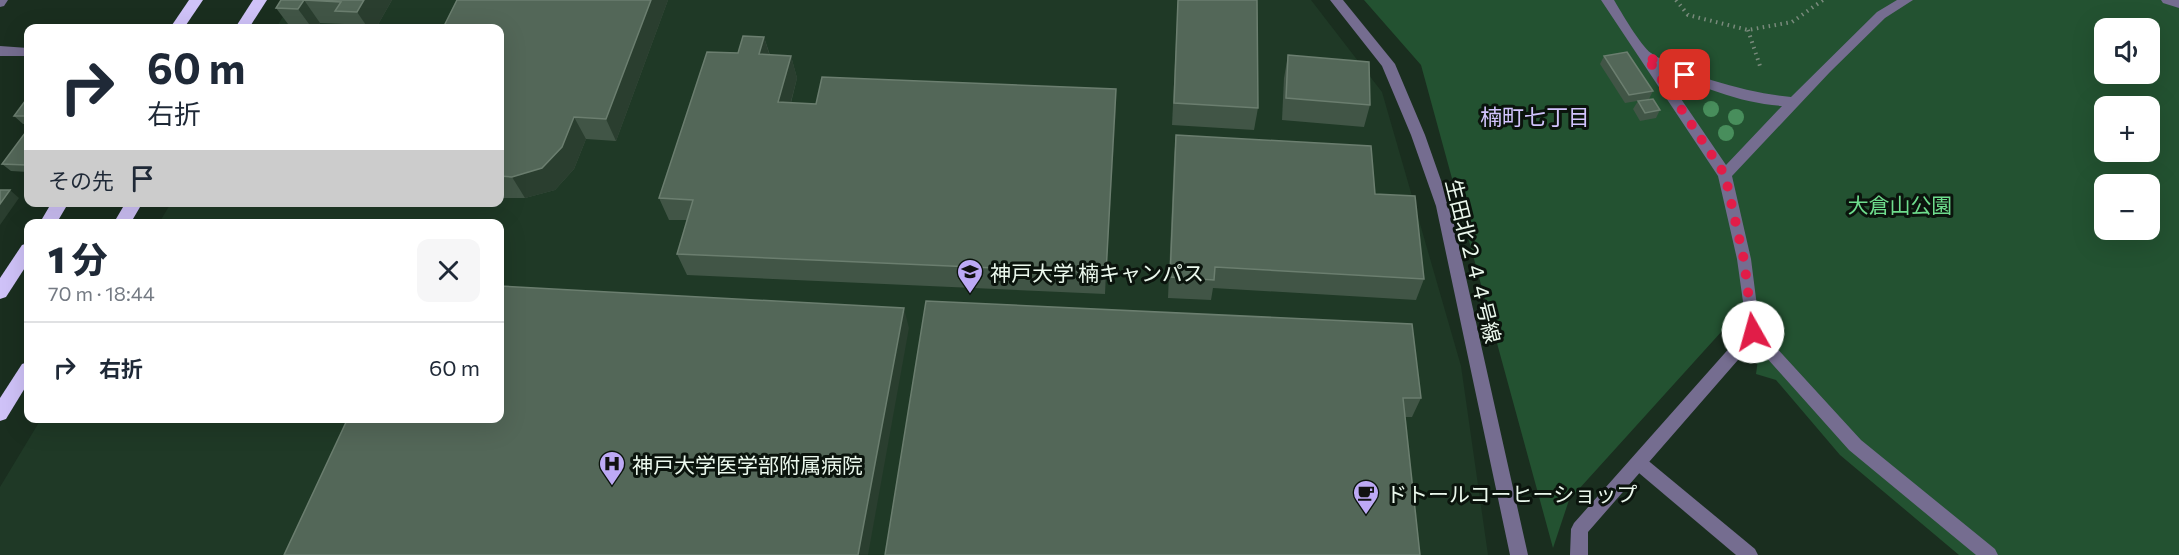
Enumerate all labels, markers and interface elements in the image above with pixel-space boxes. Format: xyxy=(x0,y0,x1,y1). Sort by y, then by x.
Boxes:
map controls xyxy=(2094,18,2160,240)
button: sound xyxy=(2094,18,2160,84)
text: 60 m xyxy=(147,41,246,93)
icon: right xyxy=(48,48,126,126)
pin xyxy=(1659,49,1710,100)
icon: arrive xyxy=(1668,58,1701,91)
button: + xyxy=(2094,96,2160,162)
text: 右折 xyxy=(147,97,201,130)
district label: 楠町七丁目 xyxy=(1480,103,1590,130)
icon: arrive xyxy=(126,162,159,195)
text: その先 xyxy=(48,167,114,194)
button: − xyxy=(2094,174,2160,240)
street label: 生田北２４４号線 xyxy=(1442,176,1506,346)
park label: 大倉山公園 xyxy=(1848,192,1953,217)
text: 1 分 xyxy=(48,236,108,280)
button: close xyxy=(417,239,480,302)
school or university icon: 神戸大学 楠キャンパス xyxy=(955,257,985,295)
place label: 神戸大学 楠キャンパス xyxy=(990,260,1204,285)
text: 70 m · 18:44 xyxy=(48,281,155,305)
position arrow xyxy=(1721,300,1785,364)
icon: right xyxy=(48,351,81,384)
text: 60 m xyxy=(429,354,480,381)
text: 右折 xyxy=(99,355,143,382)
hospital icon: 神戸大学医学部附属病院 xyxy=(597,449,627,487)
place label: 神戸大学医学部附属病院 xyxy=(632,452,863,477)
cafe icon: ドトールコーヒーショップ xyxy=(1351,478,1381,516)
place label: ドトールコーヒーショップ xyxy=(1386,481,1637,506)

